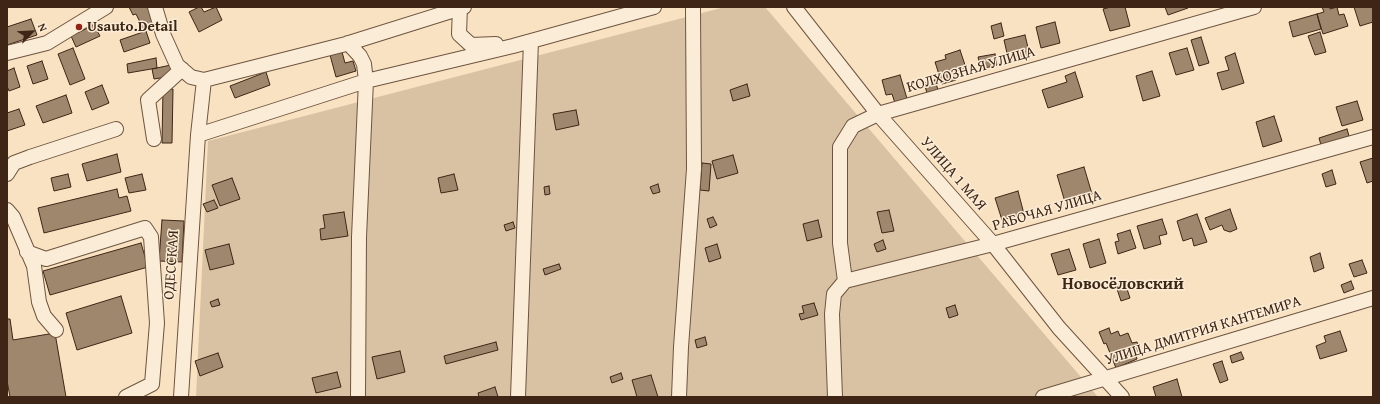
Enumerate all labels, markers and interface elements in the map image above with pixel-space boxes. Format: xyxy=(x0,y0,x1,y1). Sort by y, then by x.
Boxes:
north arrow xyxy=(12,12,52,52)
place label: Usauto.Detail xyxy=(87,18,178,36)
text: N xyxy=(34,20,52,34)
marker: Usauto.Detail xyxy=(74,22,84,32)
street label: КОЛХОЗНАЯ УЛИЦА xyxy=(905,43,1037,97)
street label: УЛИЦА 1 МАЯ xyxy=(916,134,990,214)
street label: РАБОЧАЯ УЛИЦА xyxy=(990,187,1104,235)
street label: ОДЕССКАЯ xyxy=(161,230,183,300)
district label: Новосёловский xyxy=(1062,275,1184,295)
street label: УЛИЦА ДМИТРИЯ КАНТЕМИРА xyxy=(1103,293,1303,369)

